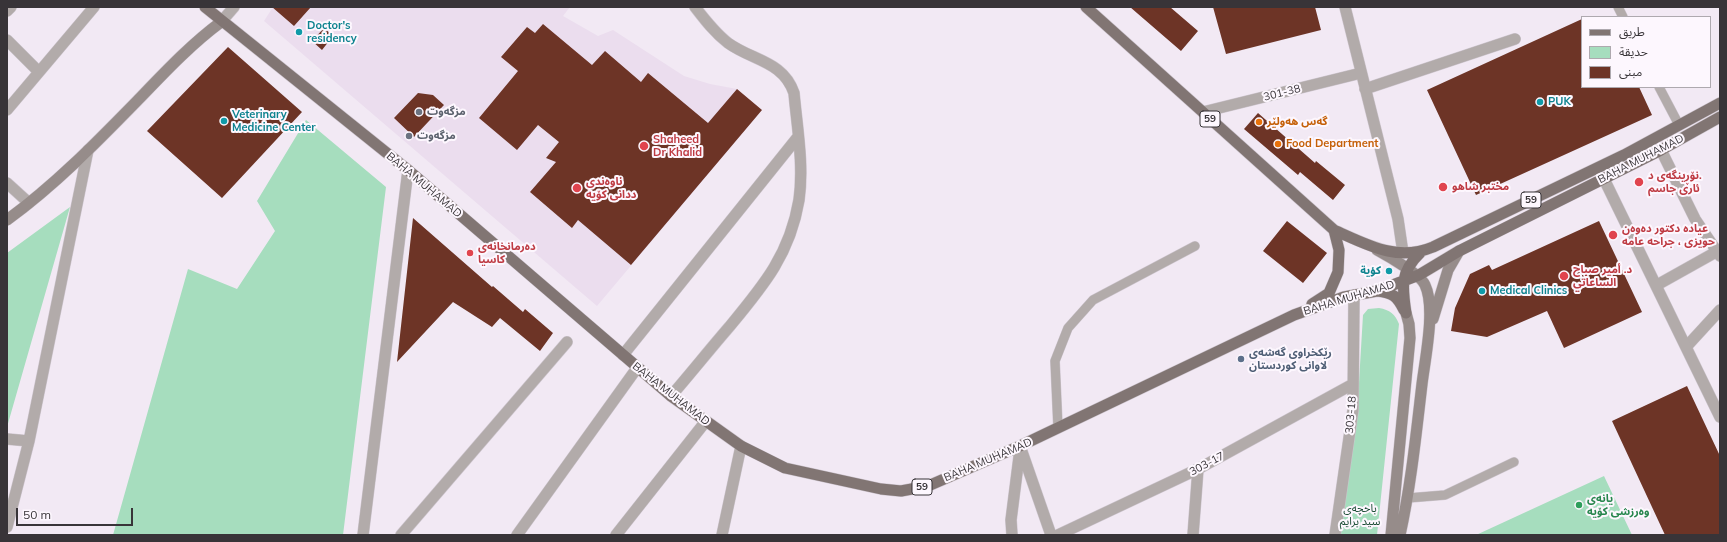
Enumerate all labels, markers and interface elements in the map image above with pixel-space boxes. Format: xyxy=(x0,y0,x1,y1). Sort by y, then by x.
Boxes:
legend xyxy=(1581,16,1711,88)
place label: Doctor's residency xyxy=(307,19,357,45)
text: طريق xyxy=(1619,24,1645,39)
marker: Doctor's residency xyxy=(294,27,304,37)
text: حديقة xyxy=(1619,44,1648,59)
text: مبنى xyxy=(1619,64,1642,79)
street label: 301-38 xyxy=(1262,82,1302,104)
place label: PUK xyxy=(1548,95,1571,109)
marker: PUK xyxy=(1535,97,1545,107)
place label: مزگه‌وت xyxy=(427,105,466,119)
marker: مزگه‌وت xyxy=(414,107,424,117)
place label: Veterinary Medicine Center xyxy=(232,108,316,134)
road number: 59 xyxy=(1200,111,1220,127)
place label: گەس هەولێر xyxy=(1267,115,1328,129)
marker: Veterinary Medicine Center xyxy=(219,116,229,126)
marker: گەس هەولێر xyxy=(1254,117,1264,127)
place label: مزگەوت xyxy=(417,129,456,143)
marker: مزگەوت xyxy=(404,131,414,141)
street label: BAHA MUHAMAD xyxy=(1596,132,1686,186)
place label: Shaheed Dr Khalid xyxy=(653,133,702,159)
place label: Food Department xyxy=(1286,137,1379,151)
marker: Food Department xyxy=(1273,139,1283,149)
marker: Shaheed Dr Khalid xyxy=(638,140,650,152)
street label: BAHA MUHAMAD xyxy=(384,150,464,220)
place label: نۆڕینگەی د. ئاری جاسم xyxy=(1648,169,1702,195)
place label: ناوەندی ددانی کۆیە xyxy=(586,175,637,201)
marker: نۆڕینگەی د. ئاری جاسم xyxy=(1633,176,1645,188)
place label: مختبر شاهو xyxy=(1452,180,1509,194)
marker: مختبر شاهو xyxy=(1437,181,1449,193)
marker: ناوەندی ددانی کۆیە xyxy=(571,182,583,194)
road number: 59 xyxy=(1521,192,1541,208)
place label: عیادە دکتور دەوەن حویزی ، جراحە عامە xyxy=(1622,222,1715,248)
marker: عیادە دکتور دەوەن حویزی ، جراحە عامە xyxy=(1607,229,1619,241)
place label: دەرمانخانەی کاسیا xyxy=(478,240,536,266)
marker: دەرمانخانەی کاسیا xyxy=(465,248,475,258)
place label: د. أمير صباح الساعاتي xyxy=(1573,263,1632,289)
place label: كؤية xyxy=(1360,264,1381,278)
marker: كؤية xyxy=(1384,266,1394,276)
marker: د. أمير صباح الساعاتي xyxy=(1558,270,1570,282)
street label: BAHA MUHAMAD xyxy=(1302,278,1396,318)
place label: Medical Clinics xyxy=(1490,284,1567,298)
marker: Medical Clinics xyxy=(1477,286,1487,296)
place label: رێكخراوی گه‌شه‌ی لاوانی كوردستان xyxy=(1249,346,1332,372)
marker: رێكخراوی گه‌شه‌ی لاوانی كوردستان xyxy=(1236,354,1246,364)
street label: BAHA MUHAMAD xyxy=(630,360,712,428)
street label: 303-18 xyxy=(1343,396,1359,434)
street label: BAHA MUHAMAD xyxy=(942,435,1034,485)
street label: 303-17 xyxy=(1187,449,1227,479)
road number: 59 xyxy=(912,479,932,495)
place label: یانه‌ی وه‌رزشی كۆیه‌ xyxy=(1587,492,1649,518)
scale bar xyxy=(18,500,135,526)
marker: یانه‌ی وه‌رزشی كۆیه‌ xyxy=(1574,500,1584,510)
park label: باخچه‌ی سید برایم xyxy=(1340,502,1380,528)
text: 50 m xyxy=(23,507,51,522)

